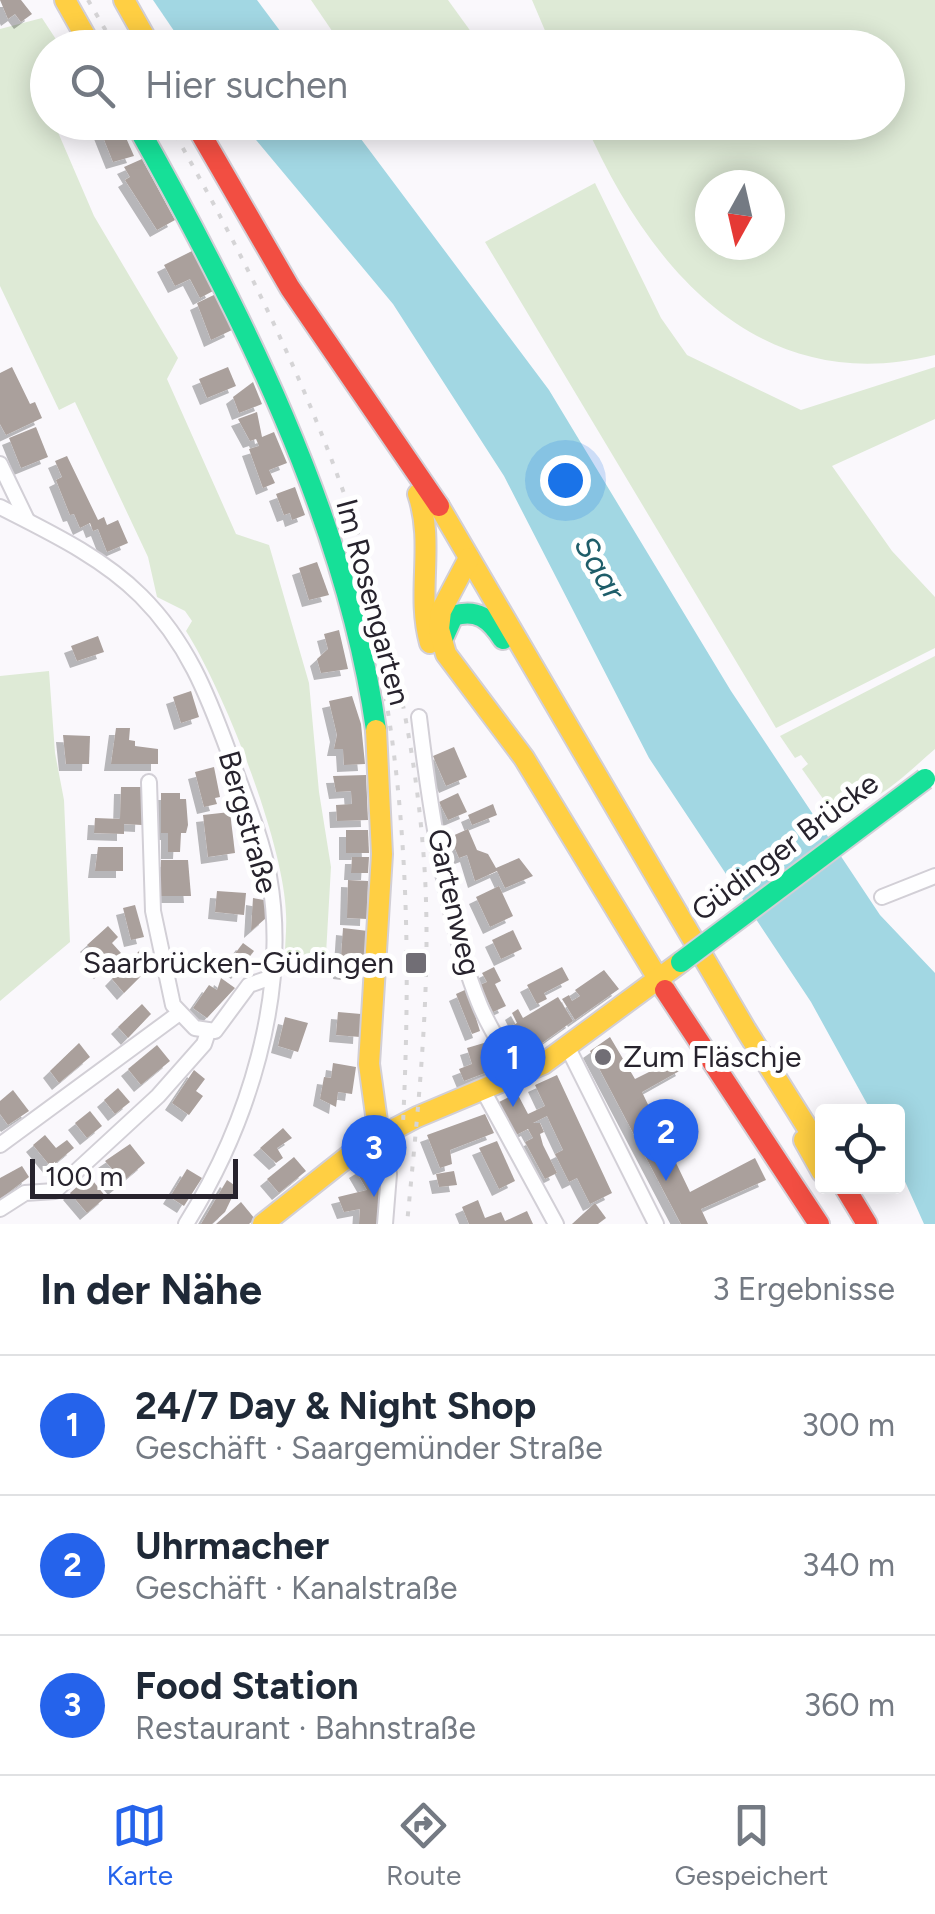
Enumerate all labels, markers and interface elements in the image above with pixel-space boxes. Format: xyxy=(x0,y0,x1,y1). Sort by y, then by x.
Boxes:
search box xyxy=(30,30,905,140)
icon: search xyxy=(65,58,120,113)
text: Hier suchen xyxy=(145,62,348,108)
north arrow xyxy=(695,170,785,260)
your location xyxy=(540,455,591,506)
street label: Im Rosengarten xyxy=(328,495,419,709)
water label: Saar xyxy=(567,529,634,608)
street label: Bergstraße xyxy=(211,746,286,897)
street label: Güdinger Brücke xyxy=(684,764,885,929)
street label: Gartenweg xyxy=(420,825,489,979)
place label: Saarbrücken-Güdingen xyxy=(83,944,394,981)
marker: Saarbrücken-Güdingen xyxy=(403,950,429,976)
pin: 1 xyxy=(480,1024,546,1107)
place label: Zum Fläschje xyxy=(623,1038,801,1075)
marker: Zum Fläschje xyxy=(592,1046,614,1068)
pin: 2 xyxy=(634,1098,698,1181)
map controls xyxy=(815,1104,905,1194)
button: locate xyxy=(815,1104,905,1194)
pin: 3 xyxy=(342,1114,406,1197)
scale bar xyxy=(30,1154,238,1198)
text: 100 m xyxy=(45,1159,123,1193)
text: In der Nähe xyxy=(40,1264,262,1315)
text: 3 Ergebnisse xyxy=(712,1270,895,1308)
text: 24/7 Day & Night Shop xyxy=(135,1383,536,1429)
text: 1 xyxy=(66,1406,79,1444)
text: 300 m xyxy=(801,1406,895,1444)
text: Geschäft · Saargemünder Straße xyxy=(135,1429,603,1467)
text: Uhrmacher xyxy=(135,1523,329,1569)
text: 2 xyxy=(63,1546,82,1584)
text: 340 m xyxy=(802,1546,895,1584)
text: Geschäft · Kanalstraße xyxy=(135,1569,457,1607)
text: Food Station xyxy=(135,1663,359,1709)
text: 3 xyxy=(64,1686,81,1724)
text: 360 m xyxy=(804,1686,895,1724)
text: Restaurant · Bahnstraße xyxy=(135,1709,476,1747)
tab: Karte xyxy=(107,1798,173,1892)
tab: Route xyxy=(386,1798,461,1892)
tab: Gespeichert xyxy=(674,1798,828,1892)

